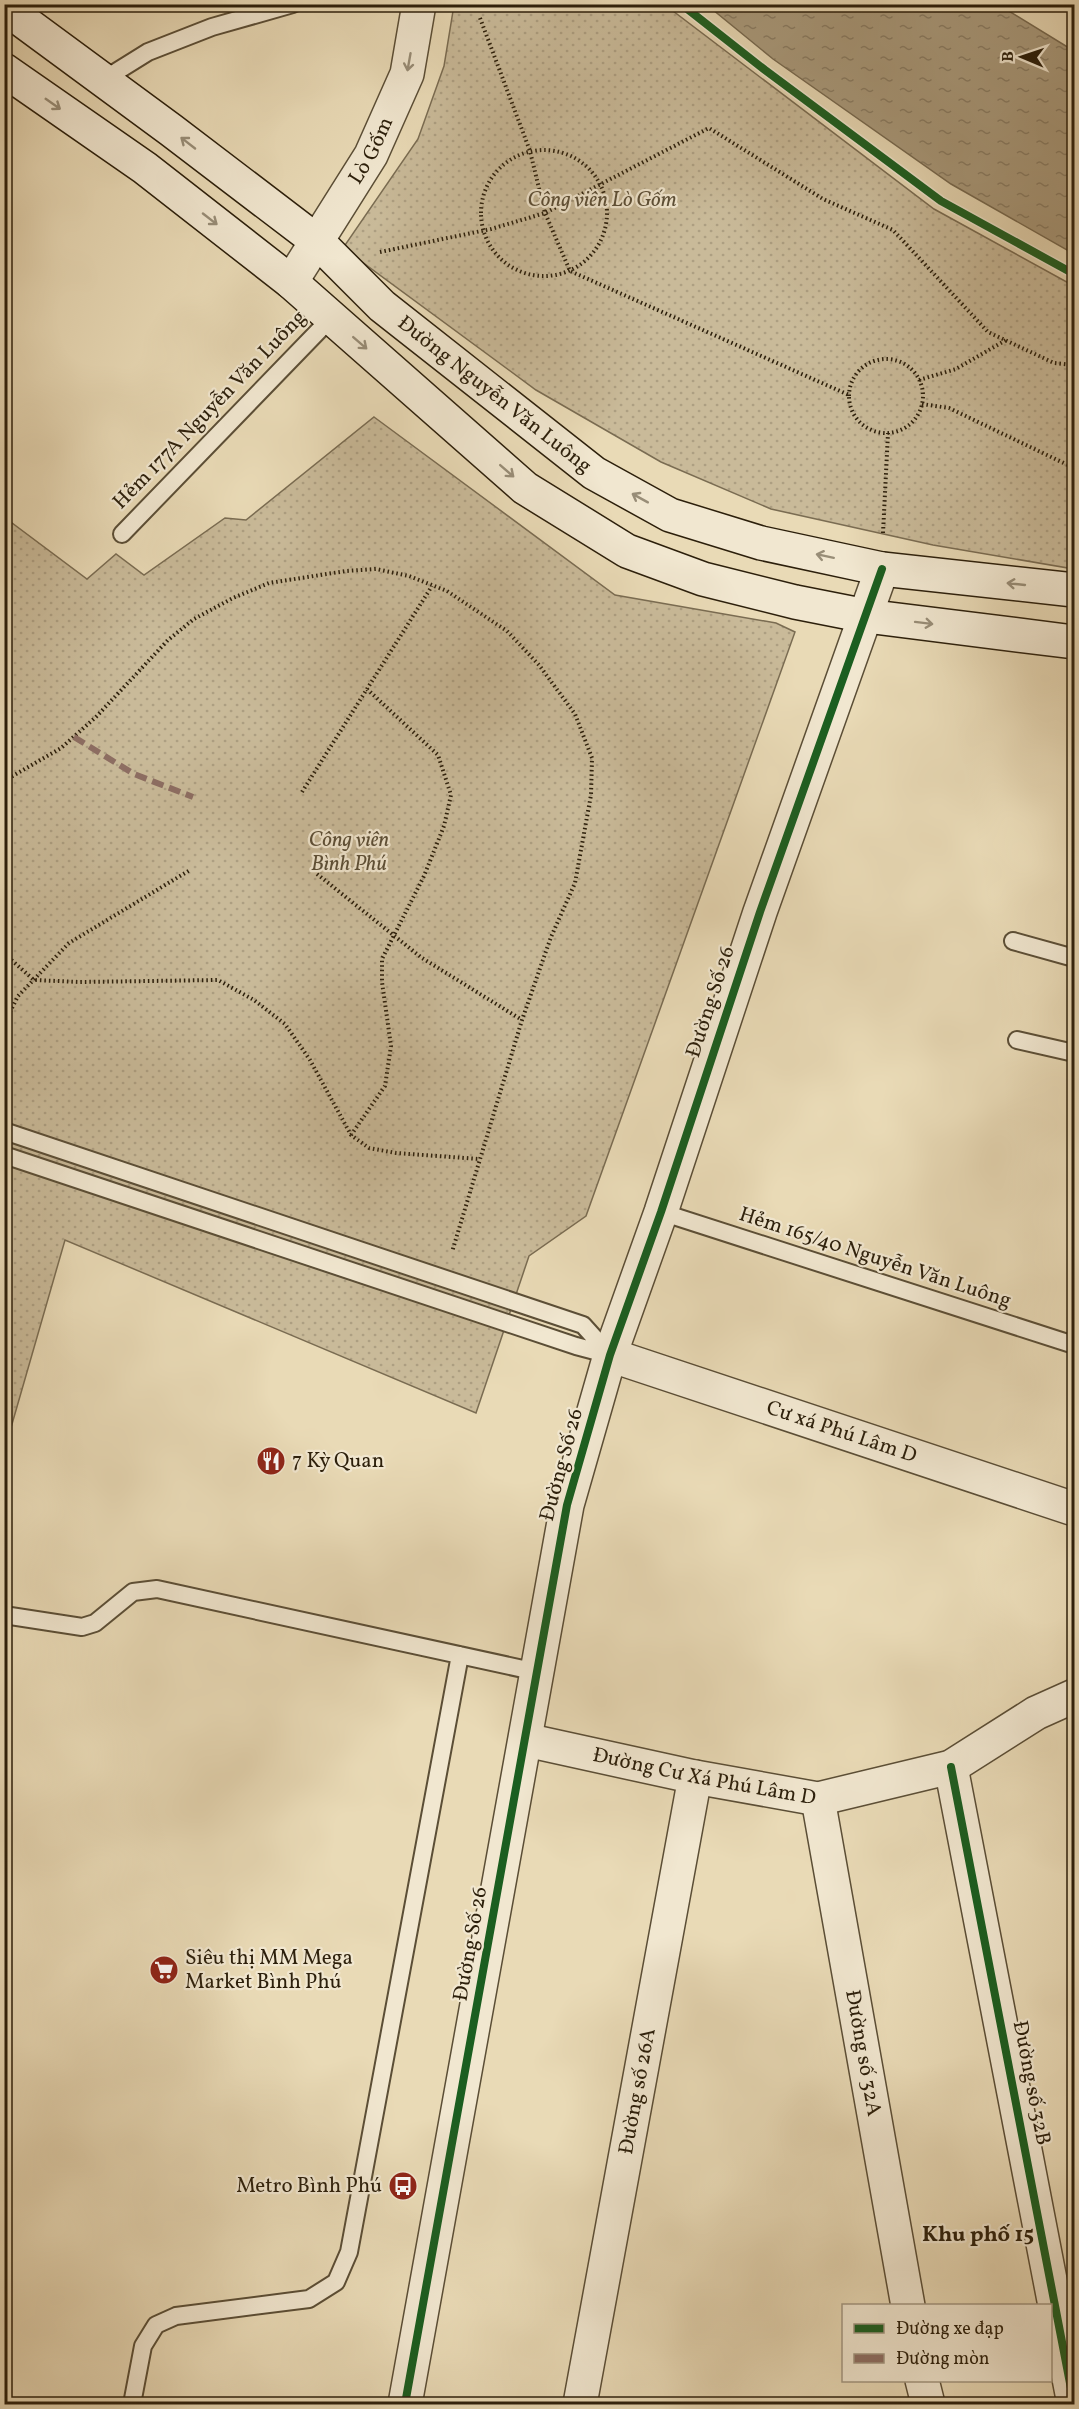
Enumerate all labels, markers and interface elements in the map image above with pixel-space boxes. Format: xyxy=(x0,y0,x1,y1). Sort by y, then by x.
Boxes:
north arrow xyxy=(992,27,1052,87)
text: B xyxy=(998,51,1020,62)
one-way arrow xyxy=(403,52,414,72)
one-way arrow xyxy=(44,98,60,110)
street label: Lò Gốm xyxy=(342,113,401,190)
one-way arrow xyxy=(180,136,196,149)
park label: Công viên Lò Gốm xyxy=(527,186,677,215)
one-way arrow xyxy=(201,213,217,226)
street label: Hẻm 177A Nguyễn Văn Luông xyxy=(107,304,313,516)
street label: Đường Nguyễn Văn Luông xyxy=(391,309,598,480)
one-way arrow xyxy=(352,337,368,350)
one-way arrow xyxy=(499,465,515,478)
one-way arrow xyxy=(632,492,649,504)
one-way arrow xyxy=(816,550,835,562)
one-way arrow xyxy=(1007,578,1027,589)
one-way arrow xyxy=(913,618,933,629)
park label: Công viên Bình Phú xyxy=(309,826,389,879)
street label: Đường Số 26 xyxy=(679,942,743,1062)
street label: Hẻm 165/40 Nguyễn Văn Luông xyxy=(735,1200,1015,1316)
street label: Cư xá Phú Lâm D xyxy=(763,1393,921,1470)
street label: Đường Số 26 xyxy=(533,1405,591,1525)
restaurant icon: 7 Kỳ Quan xyxy=(255,1445,287,1477)
place label: 7 Kỳ Quan xyxy=(292,1447,384,1476)
street label: Đường Cư Xá Phú Lâm D xyxy=(590,1740,818,1813)
street label: Đường Số 26 xyxy=(447,1884,495,2004)
place label: Siêu thị MM Mega Market Bình Phú xyxy=(185,1944,353,1997)
supermarket icon: Siêu thị MM Mega Market Bình Phú xyxy=(148,1954,180,1986)
street label: Đường số 32A xyxy=(838,1987,889,2119)
street label: Đường số 32B xyxy=(1005,2018,1057,2148)
street label: Đường số 26A xyxy=(612,2025,663,2157)
bus stop icon: Metro Bình Phú xyxy=(387,2170,419,2202)
place label: Metro Bình Phú xyxy=(236,2172,382,2201)
district label: Khu phố 15 xyxy=(922,2220,1034,2251)
legend xyxy=(842,2304,1052,2382)
text: Đường xe đạp xyxy=(896,2317,1004,2342)
text: Đường mòn xyxy=(896,2347,990,2372)

